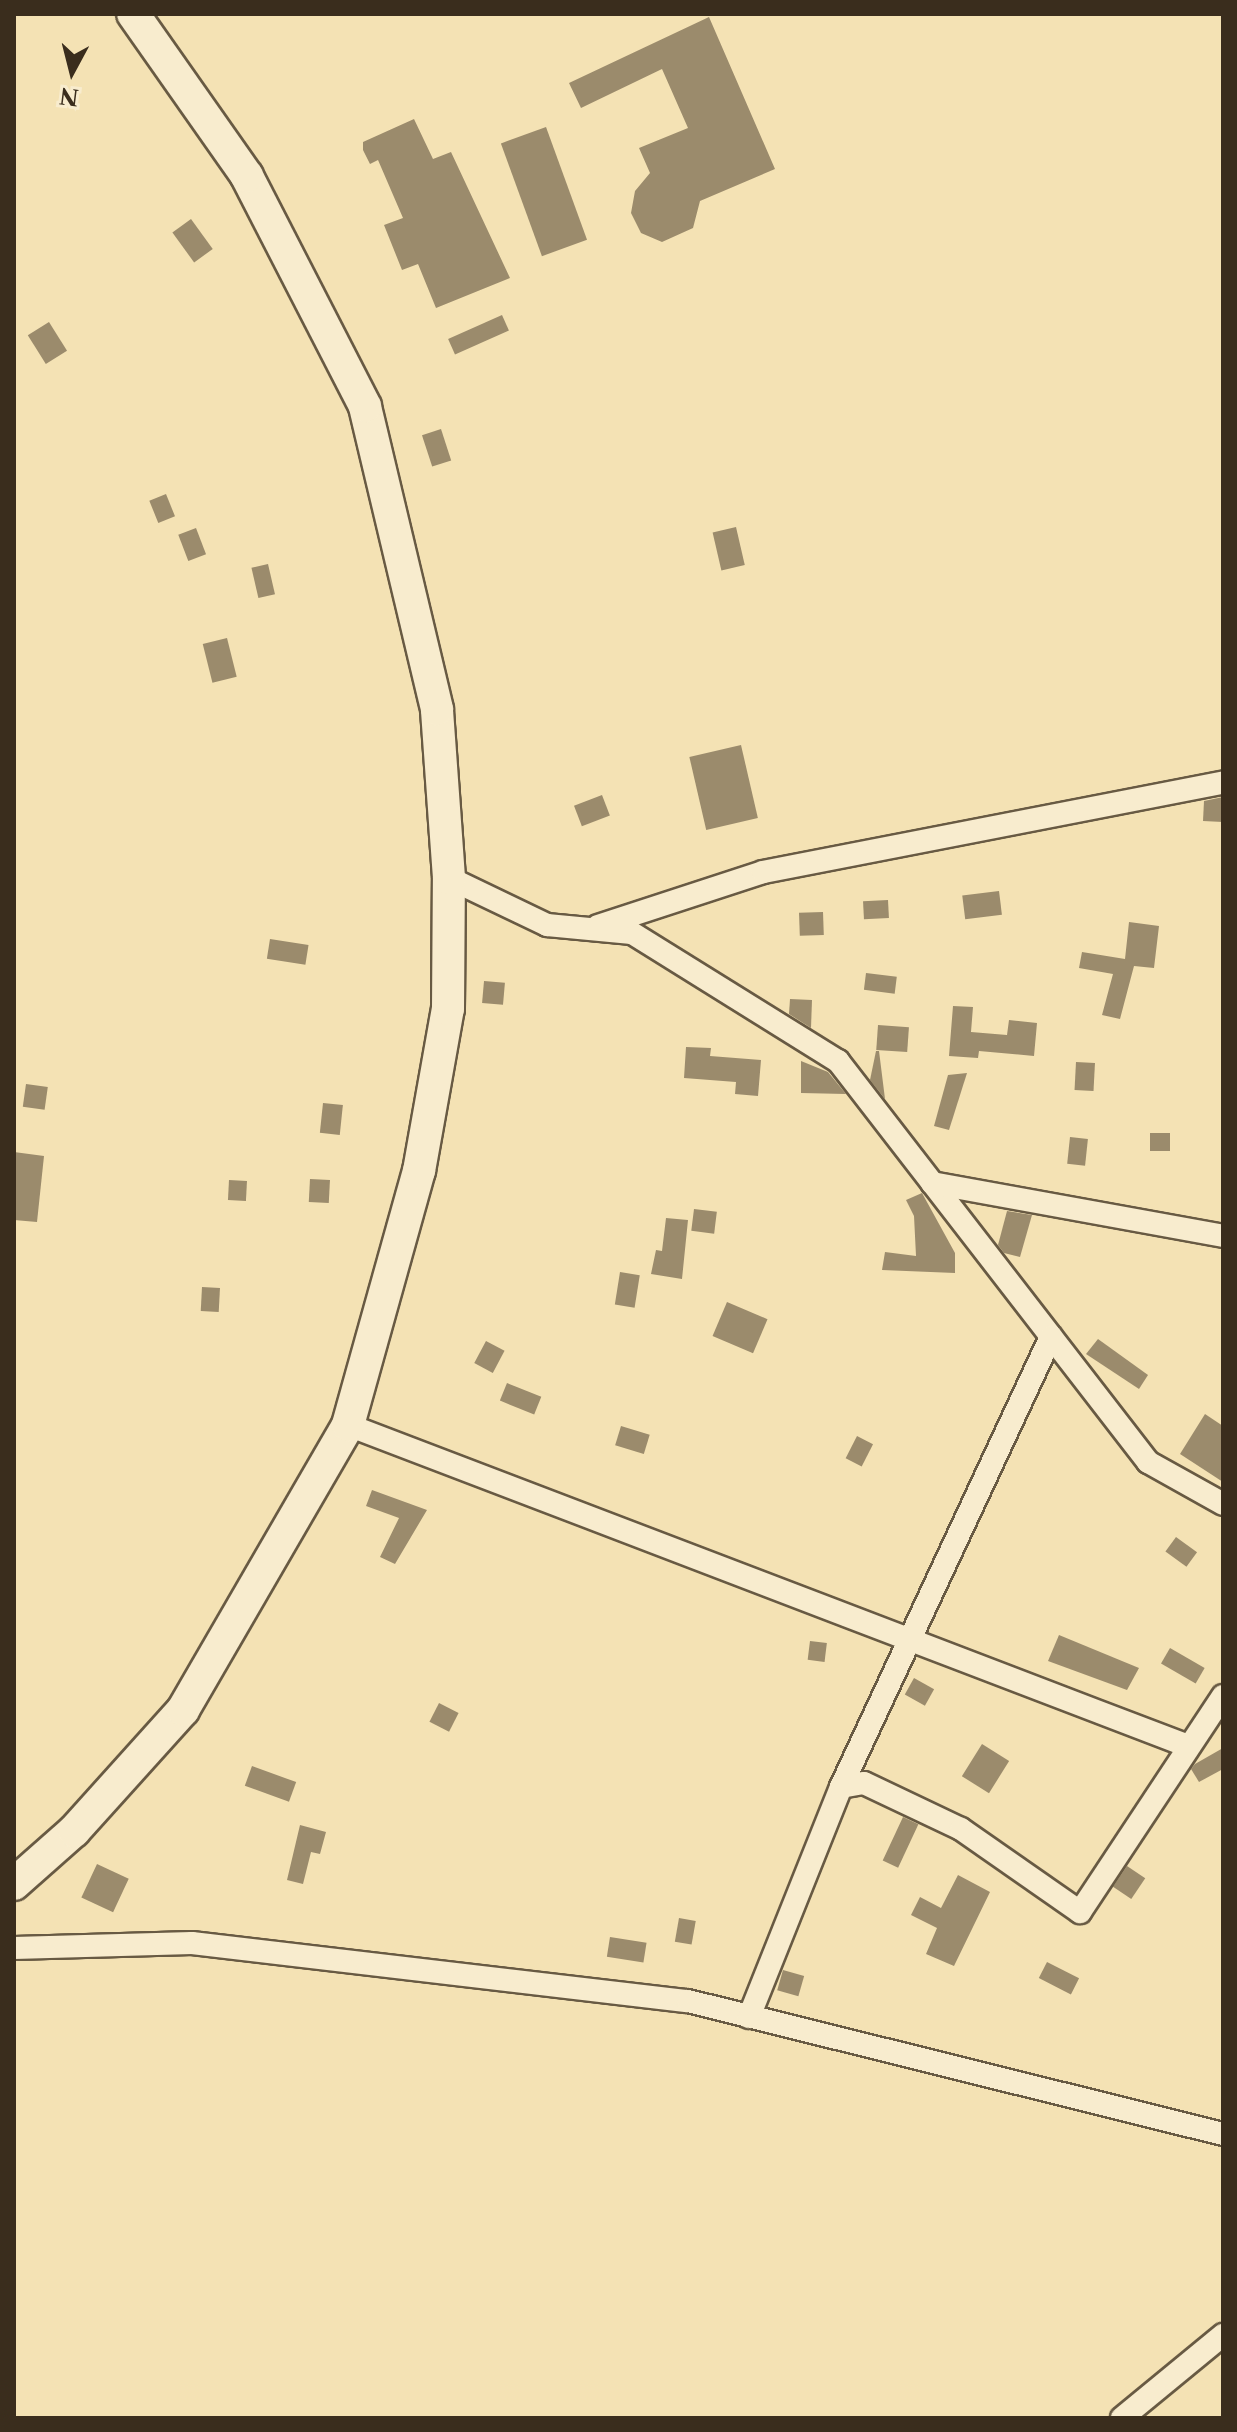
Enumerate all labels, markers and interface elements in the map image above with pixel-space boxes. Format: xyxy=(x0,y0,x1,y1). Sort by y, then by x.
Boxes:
north arrow xyxy=(32,32,112,112)
text: N xyxy=(58,82,80,111)

